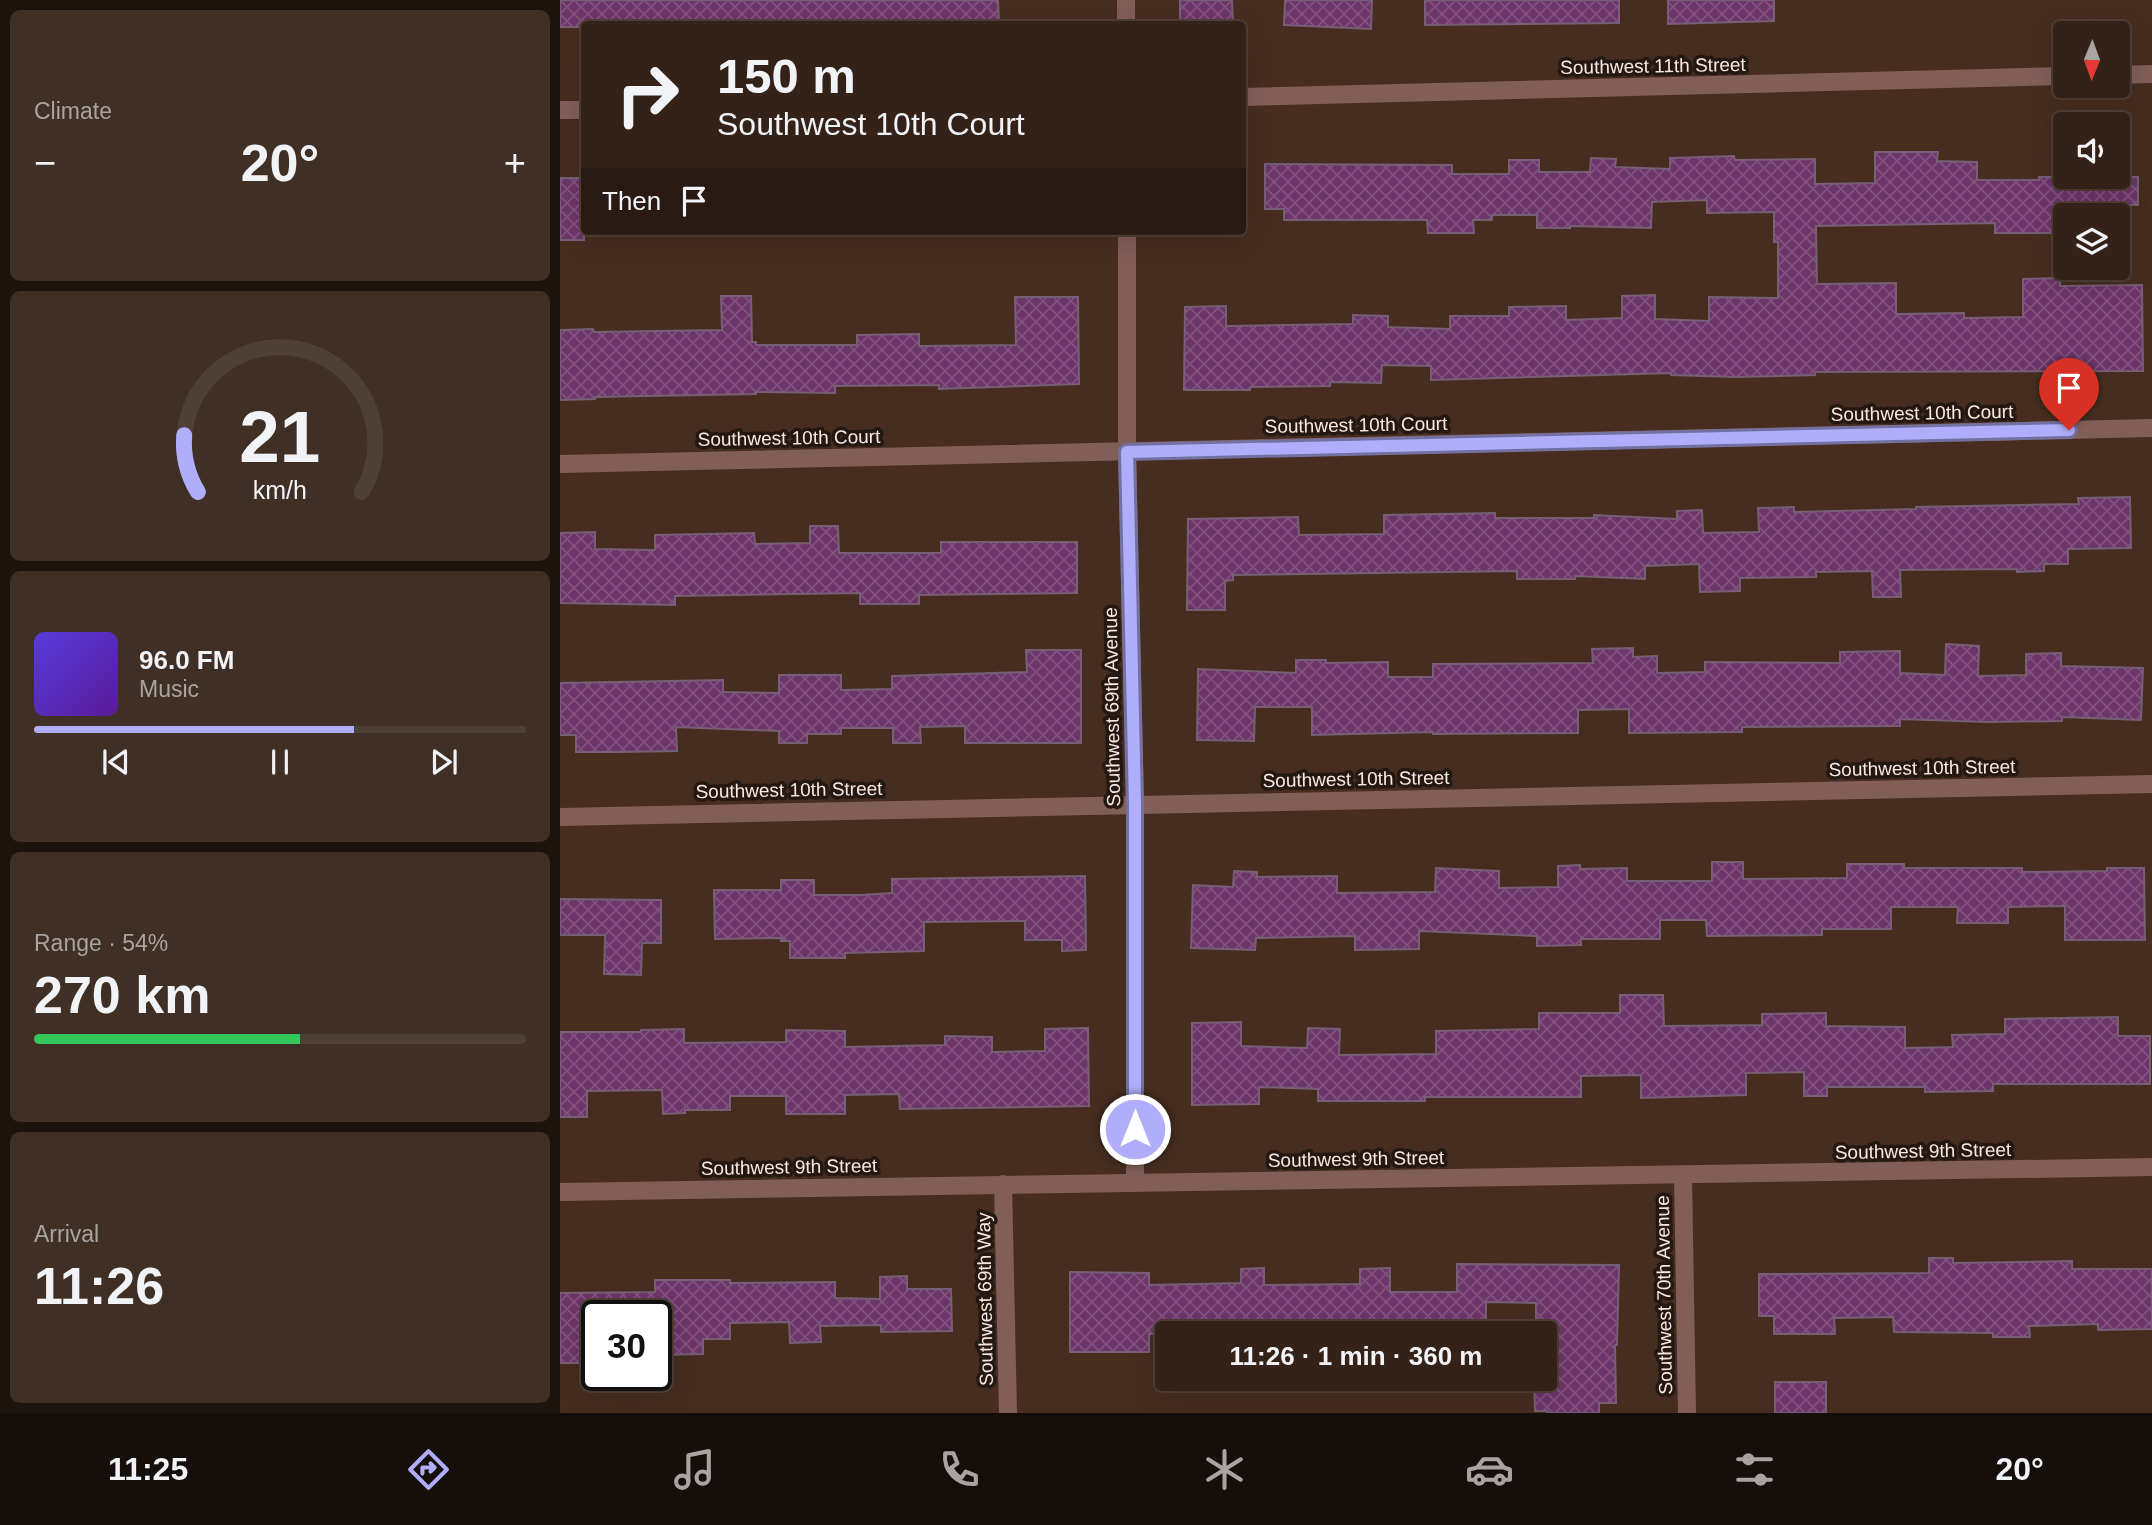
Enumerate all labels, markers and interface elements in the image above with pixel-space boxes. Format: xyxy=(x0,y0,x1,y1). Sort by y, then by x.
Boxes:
north arrow xyxy=(2053,21,2130,98)
map controls xyxy=(2053,21,2130,280)
icon: right xyxy=(602,49,693,140)
text: 150 m xyxy=(717,49,856,103)
street label: Southwest 11th Street xyxy=(1560,54,1747,78)
text: Climate xyxy=(34,98,112,124)
text: Southwest 10th Court xyxy=(717,106,1025,142)
button: sound xyxy=(2053,112,2130,189)
text: 20° xyxy=(241,134,319,192)
text: − xyxy=(34,142,56,184)
text: + xyxy=(504,142,526,184)
icon: arrive xyxy=(675,182,713,220)
text: Then xyxy=(602,186,661,216)
button: layers xyxy=(2053,203,2130,280)
pin xyxy=(2039,358,2099,430)
icon: arrive xyxy=(2050,369,2088,407)
text: 21 xyxy=(240,396,320,477)
street label: Southwest 10th Court xyxy=(1830,401,2014,425)
street label: Southwest 10th Court xyxy=(1264,413,1448,437)
street label: Southwest 10th Court xyxy=(697,426,881,450)
text: km/h xyxy=(253,476,307,504)
street label: Southwest 69th Avenue xyxy=(1100,607,1124,807)
text: 96.0 FM xyxy=(139,645,234,675)
text: Music xyxy=(139,676,199,702)
icon: previous xyxy=(97,743,135,781)
icon: pause xyxy=(261,743,299,781)
icon: next xyxy=(425,743,463,781)
street label: Southwest 10th Street xyxy=(1828,756,2016,780)
street label: Southwest 10th Street xyxy=(1262,767,1450,791)
street label: Southwest 10th Street xyxy=(695,778,883,802)
text: Range · 54% xyxy=(34,930,168,956)
text: 270 km xyxy=(34,966,210,1024)
position arrow xyxy=(1098,1092,1172,1166)
street label: Southwest 9th Street xyxy=(1835,1139,2012,1163)
street label: Southwest 9th Street xyxy=(1268,1147,1445,1171)
street label: Southwest 9th Street xyxy=(701,1155,878,1179)
street label: Southwest 70th Avenue xyxy=(1652,1195,1676,1395)
street label: Southwest 69th Way xyxy=(973,1212,997,1386)
text: Arrival xyxy=(34,1221,99,1247)
text: 11:26 xyxy=(34,1257,164,1315)
speed limit sign: 30 xyxy=(581,1300,672,1391)
text: 11:26 · 1 min · 360 m xyxy=(1230,1341,1482,1371)
icon: directions xyxy=(404,1445,453,1494)
icon: music xyxy=(670,1445,719,1494)
icon: phone xyxy=(935,1445,984,1494)
icon: climate xyxy=(1200,1445,1249,1494)
icon: car xyxy=(1465,1445,1514,1494)
icon: filters xyxy=(1730,1445,1779,1494)
text: 11:25 xyxy=(108,1451,188,1487)
text: 20° xyxy=(1995,1451,2044,1487)

